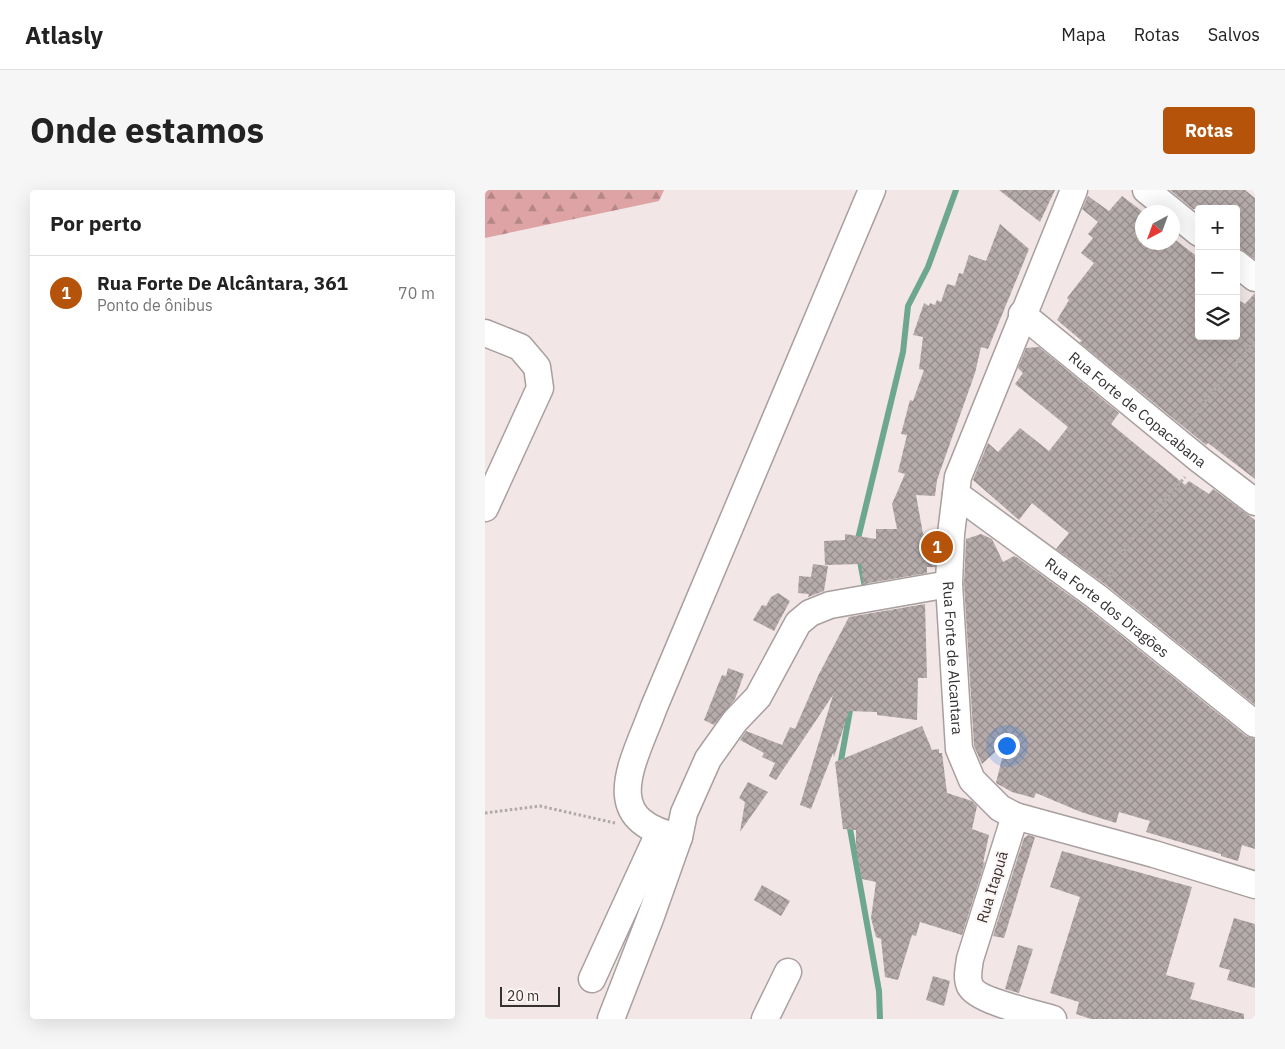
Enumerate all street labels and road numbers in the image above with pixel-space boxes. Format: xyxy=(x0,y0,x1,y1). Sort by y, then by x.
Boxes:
street label: Rua Forte de Copacabana xyxy=(1065,347,1211,471)
street label: Rua Forte dos Dragões xyxy=(1042,553,1173,661)
street label: Rua Forte de Alcantara xyxy=(939,581,968,735)
street label: Rua Itapuã xyxy=(972,849,1012,925)

